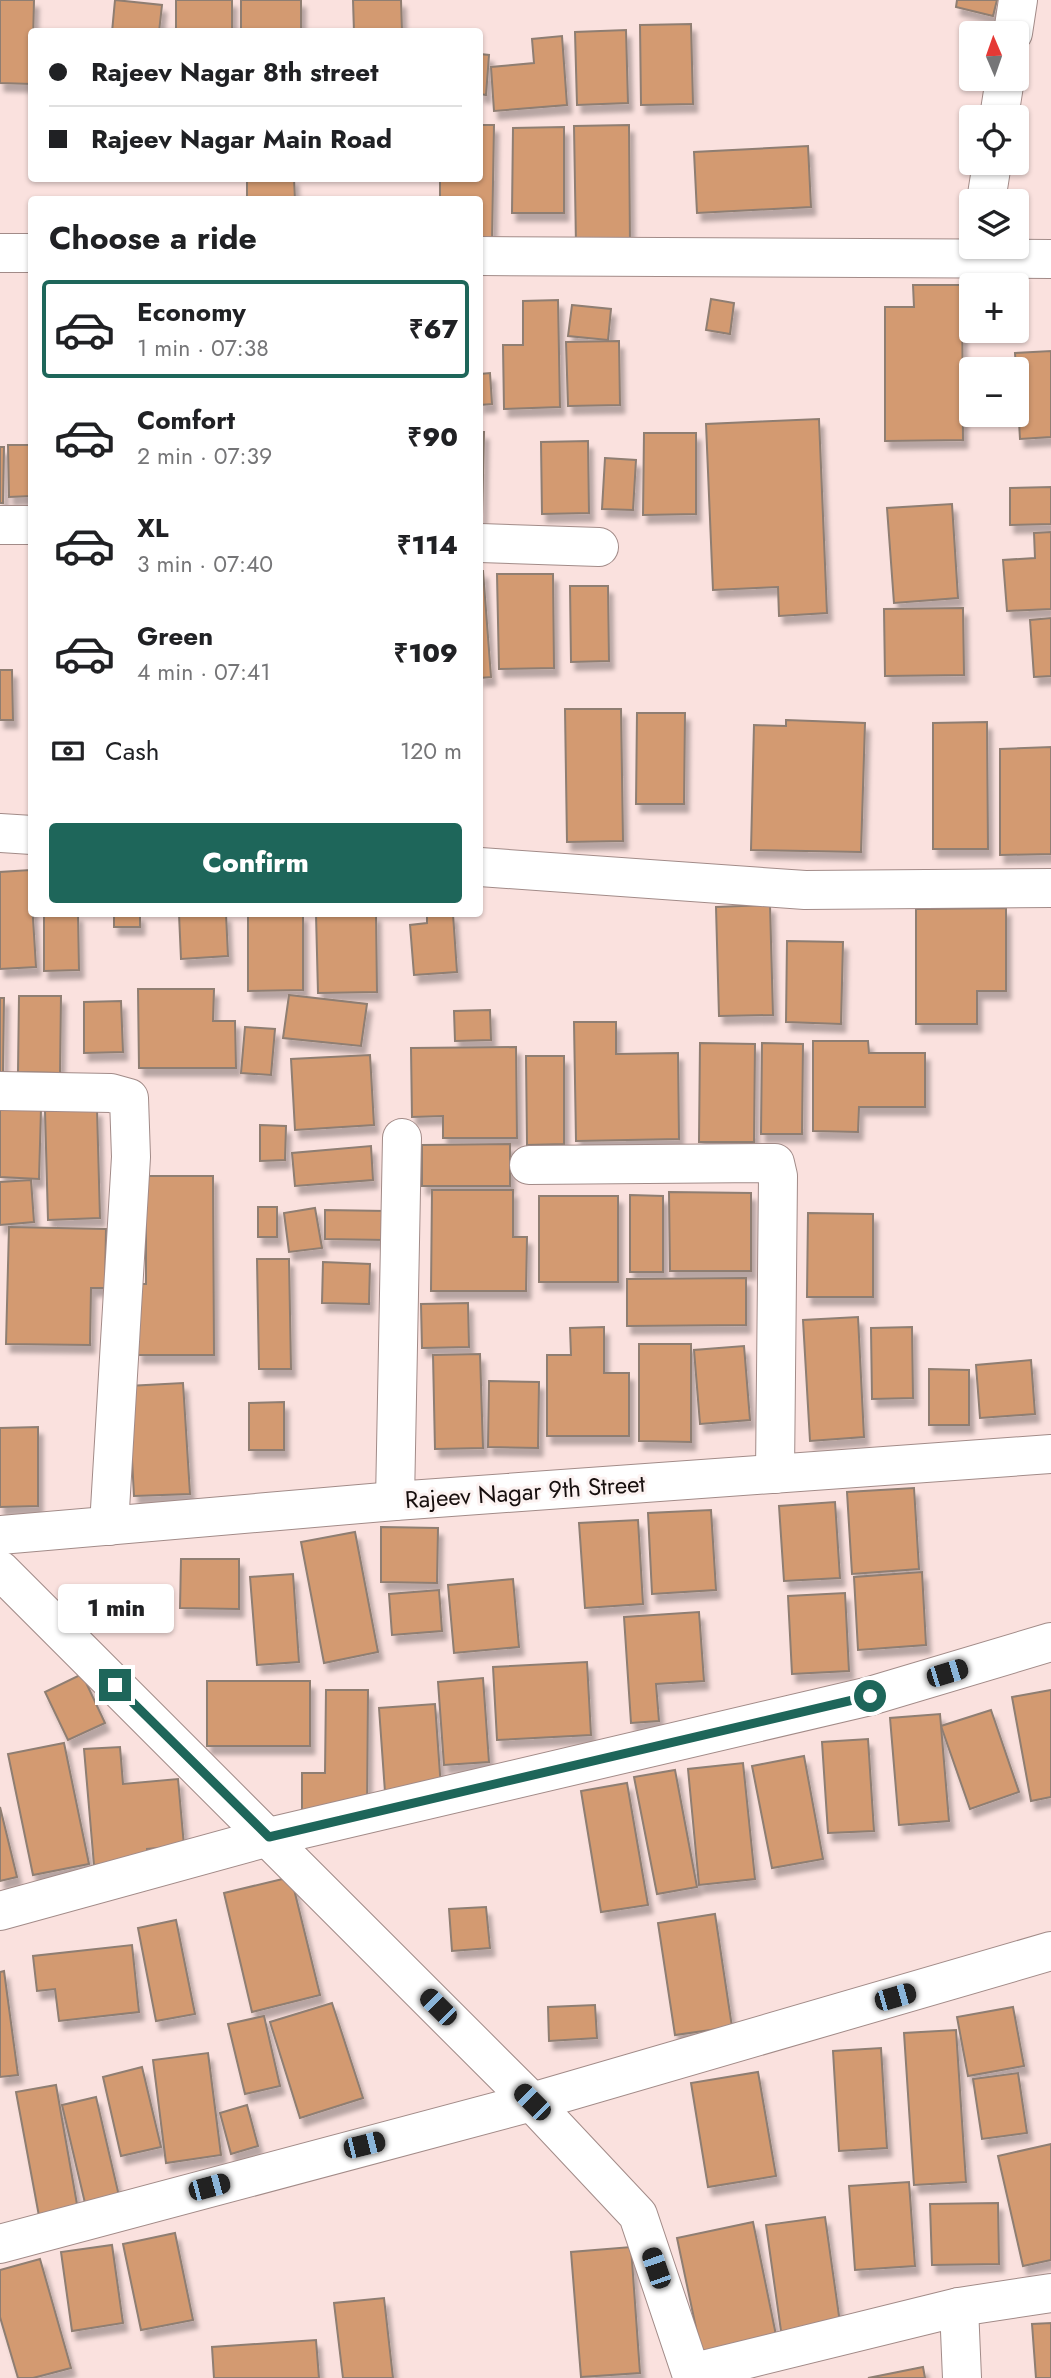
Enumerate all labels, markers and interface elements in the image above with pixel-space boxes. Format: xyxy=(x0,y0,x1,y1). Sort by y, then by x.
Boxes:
north arrow xyxy=(959,21,1029,91)
map controls xyxy=(959,21,1029,427)
text: Rajeev Nagar 8th street xyxy=(91,53,378,91)
button: locate xyxy=(959,105,1029,175)
text: Rajeev Nagar Main Road xyxy=(91,120,392,158)
button: layers xyxy=(959,189,1029,259)
text: Choose a ride xyxy=(49,215,257,261)
button: + xyxy=(959,273,1029,343)
text: Economy xyxy=(137,293,246,331)
icon: car xyxy=(53,298,116,361)
text: ₹67 xyxy=(409,310,458,348)
text: 1 min · 07:38 xyxy=(137,331,269,365)
button: − xyxy=(959,357,1029,427)
text: Comfort xyxy=(137,401,235,439)
icon: car xyxy=(53,406,116,469)
text: ₹90 xyxy=(407,418,458,456)
text: 2 min · 07:39 xyxy=(137,439,272,473)
text: XL xyxy=(137,509,169,547)
icon: car xyxy=(53,514,116,577)
text: ₹114 xyxy=(397,526,458,564)
text: 3 min · 07:40 xyxy=(137,547,273,581)
text: Green xyxy=(137,617,213,655)
icon: car xyxy=(53,622,116,685)
text: ₹109 xyxy=(394,634,458,672)
text: 4 min · 07:41 xyxy=(137,655,271,689)
icon: cash xyxy=(49,732,87,770)
text: Cash xyxy=(105,732,159,770)
text: 120 m xyxy=(400,734,462,768)
button: Confirm xyxy=(49,823,462,903)
street label: Rajeev Nagar 9th Street xyxy=(404,1466,646,1517)
callout: 1 min xyxy=(57,1584,173,1632)
text: 1 min xyxy=(87,1591,145,1625)
car xyxy=(924,1657,971,1689)
route end xyxy=(99,1669,131,1701)
route start xyxy=(854,1680,886,1712)
car xyxy=(872,1981,919,2013)
car xyxy=(416,1985,461,2029)
car xyxy=(510,2080,555,2124)
car xyxy=(342,2130,387,2160)
car xyxy=(186,2171,233,2203)
car xyxy=(640,2245,673,2291)

